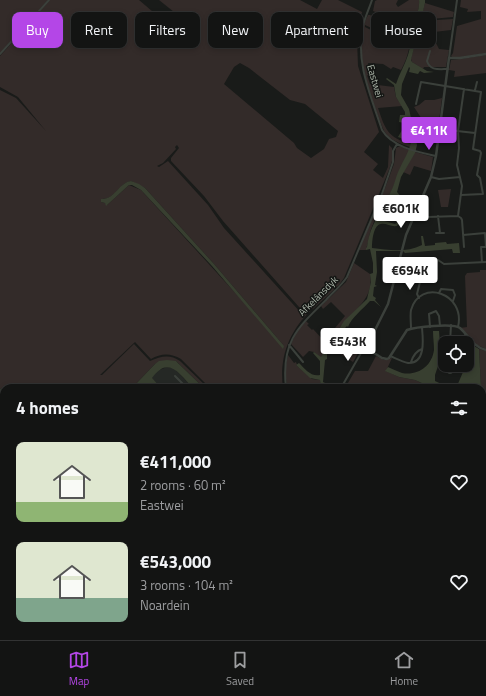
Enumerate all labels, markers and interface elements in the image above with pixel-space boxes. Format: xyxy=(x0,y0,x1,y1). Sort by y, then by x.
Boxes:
chip: Buy xyxy=(12,12,63,48)
chip: Rent xyxy=(71,12,127,48)
chip: Filters xyxy=(135,12,200,48)
chip: New xyxy=(208,12,263,48)
chip: Apartment xyxy=(271,12,363,48)
chip: House xyxy=(371,12,436,48)
street label: Eastwei xyxy=(363,63,387,99)
pin: €411K xyxy=(401,117,457,151)
text: €411K xyxy=(411,120,447,140)
pin: €601K xyxy=(373,195,429,229)
text: €601K xyxy=(383,198,419,218)
pin: €694K xyxy=(382,257,438,291)
text: €694K xyxy=(392,260,428,280)
street label: Afkelânsdyk xyxy=(295,272,342,319)
pin: €543K xyxy=(320,328,376,362)
text: €543K xyxy=(330,331,366,351)
map controls xyxy=(438,336,474,372)
button: locate xyxy=(438,336,474,372)
text: 4 homes xyxy=(16,395,79,421)
icon: filters xyxy=(448,397,470,419)
text: €411,000 xyxy=(140,449,211,475)
icon: home xyxy=(48,458,96,506)
icon: heart xyxy=(448,471,470,493)
text: 2 rooms · 60 m² xyxy=(140,475,226,495)
text: Eastwei xyxy=(140,495,184,515)
text: €543,000 xyxy=(140,549,211,575)
icon: home xyxy=(48,558,96,606)
icon: heart xyxy=(448,571,470,593)
text: 3 rooms · 104 m² xyxy=(140,575,233,595)
text: Noardein xyxy=(140,595,190,615)
tab: Map xyxy=(68,649,90,689)
tab: Saved xyxy=(226,649,254,689)
tab: Home xyxy=(390,649,418,689)

